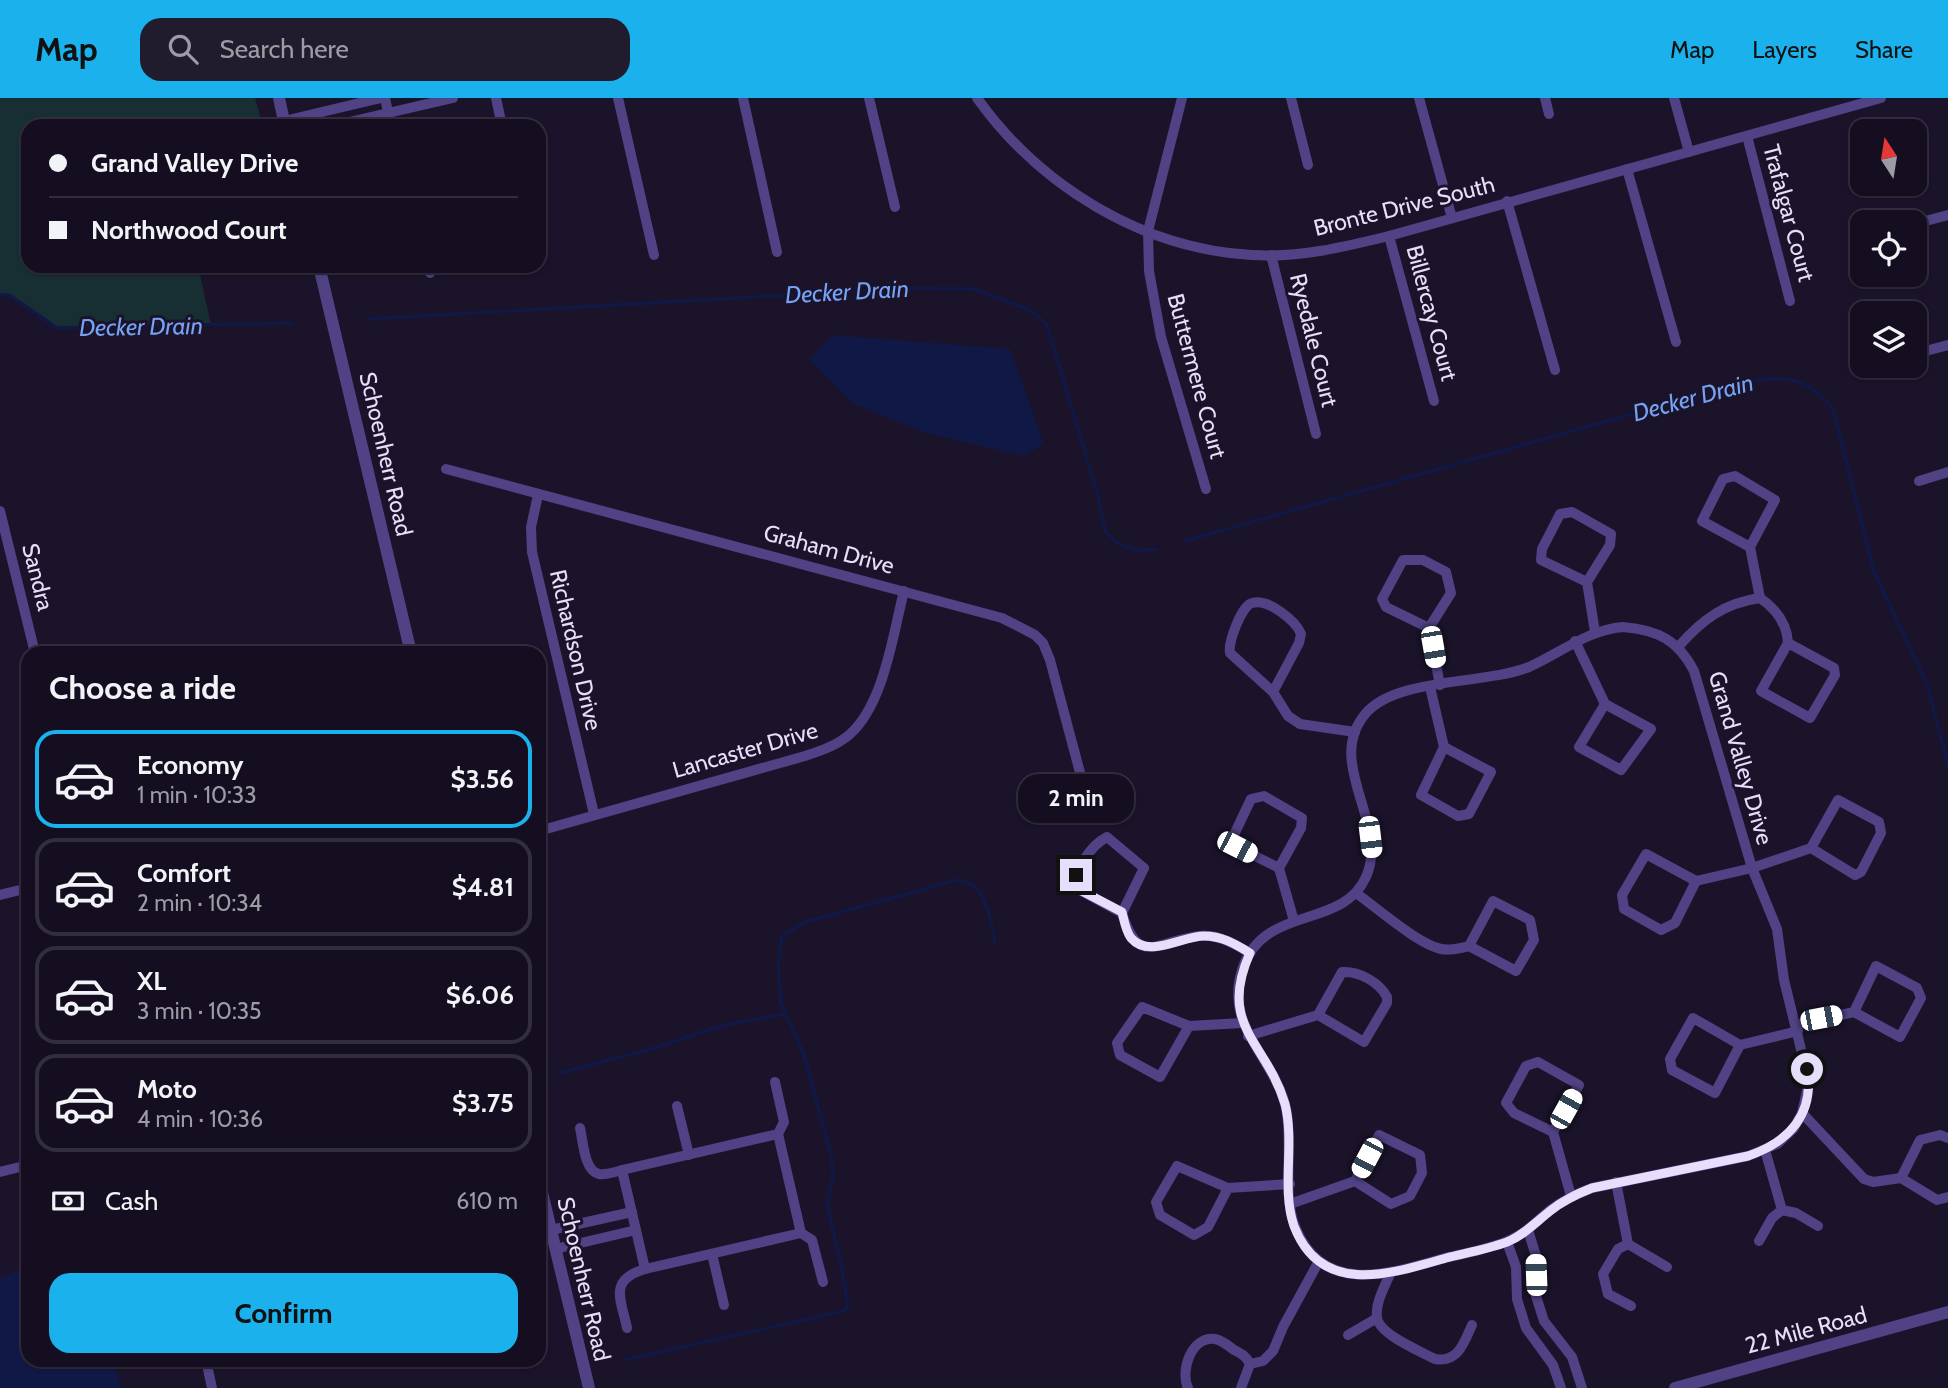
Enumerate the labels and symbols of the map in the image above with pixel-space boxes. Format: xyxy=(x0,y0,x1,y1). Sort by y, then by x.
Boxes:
north arrow xyxy=(1850,119,1927,196)
street label: Trafalgar Court xyxy=(1757,141,1821,285)
street label: Bronte Drive South xyxy=(1311,170,1497,242)
street label: Billercay Court xyxy=(1400,242,1464,384)
street label: Ryedale Court xyxy=(1284,270,1344,410)
water label: Decker Drain xyxy=(784,274,910,309)
street label: Buttermere Court xyxy=(1162,290,1233,462)
water label: Decker Drain xyxy=(79,311,203,342)
water label: Decker Drain xyxy=(1629,367,1756,428)
street label: Schoenherr Road xyxy=(354,369,418,539)
street label: Graham Drive xyxy=(761,518,898,580)
street label: Sandra xyxy=(16,541,60,613)
street label: Richardson Drive xyxy=(544,567,608,733)
car xyxy=(1420,624,1447,670)
street label: Grand Valley Drive xyxy=(1703,668,1779,848)
street label: Lancaster Drive xyxy=(669,716,821,784)
callout: 2 min xyxy=(1018,774,1134,822)
car xyxy=(1358,815,1383,859)
car xyxy=(1214,828,1261,866)
route end xyxy=(1060,859,1092,891)
car xyxy=(1799,1004,1844,1032)
route start xyxy=(1791,1053,1823,1085)
car xyxy=(1547,1086,1586,1132)
car xyxy=(1348,1135,1387,1181)
street label: Schoenherr Road xyxy=(552,1194,616,1364)
car xyxy=(1525,1254,1548,1296)
street label: 22 Mile Road xyxy=(1742,1300,1870,1360)

